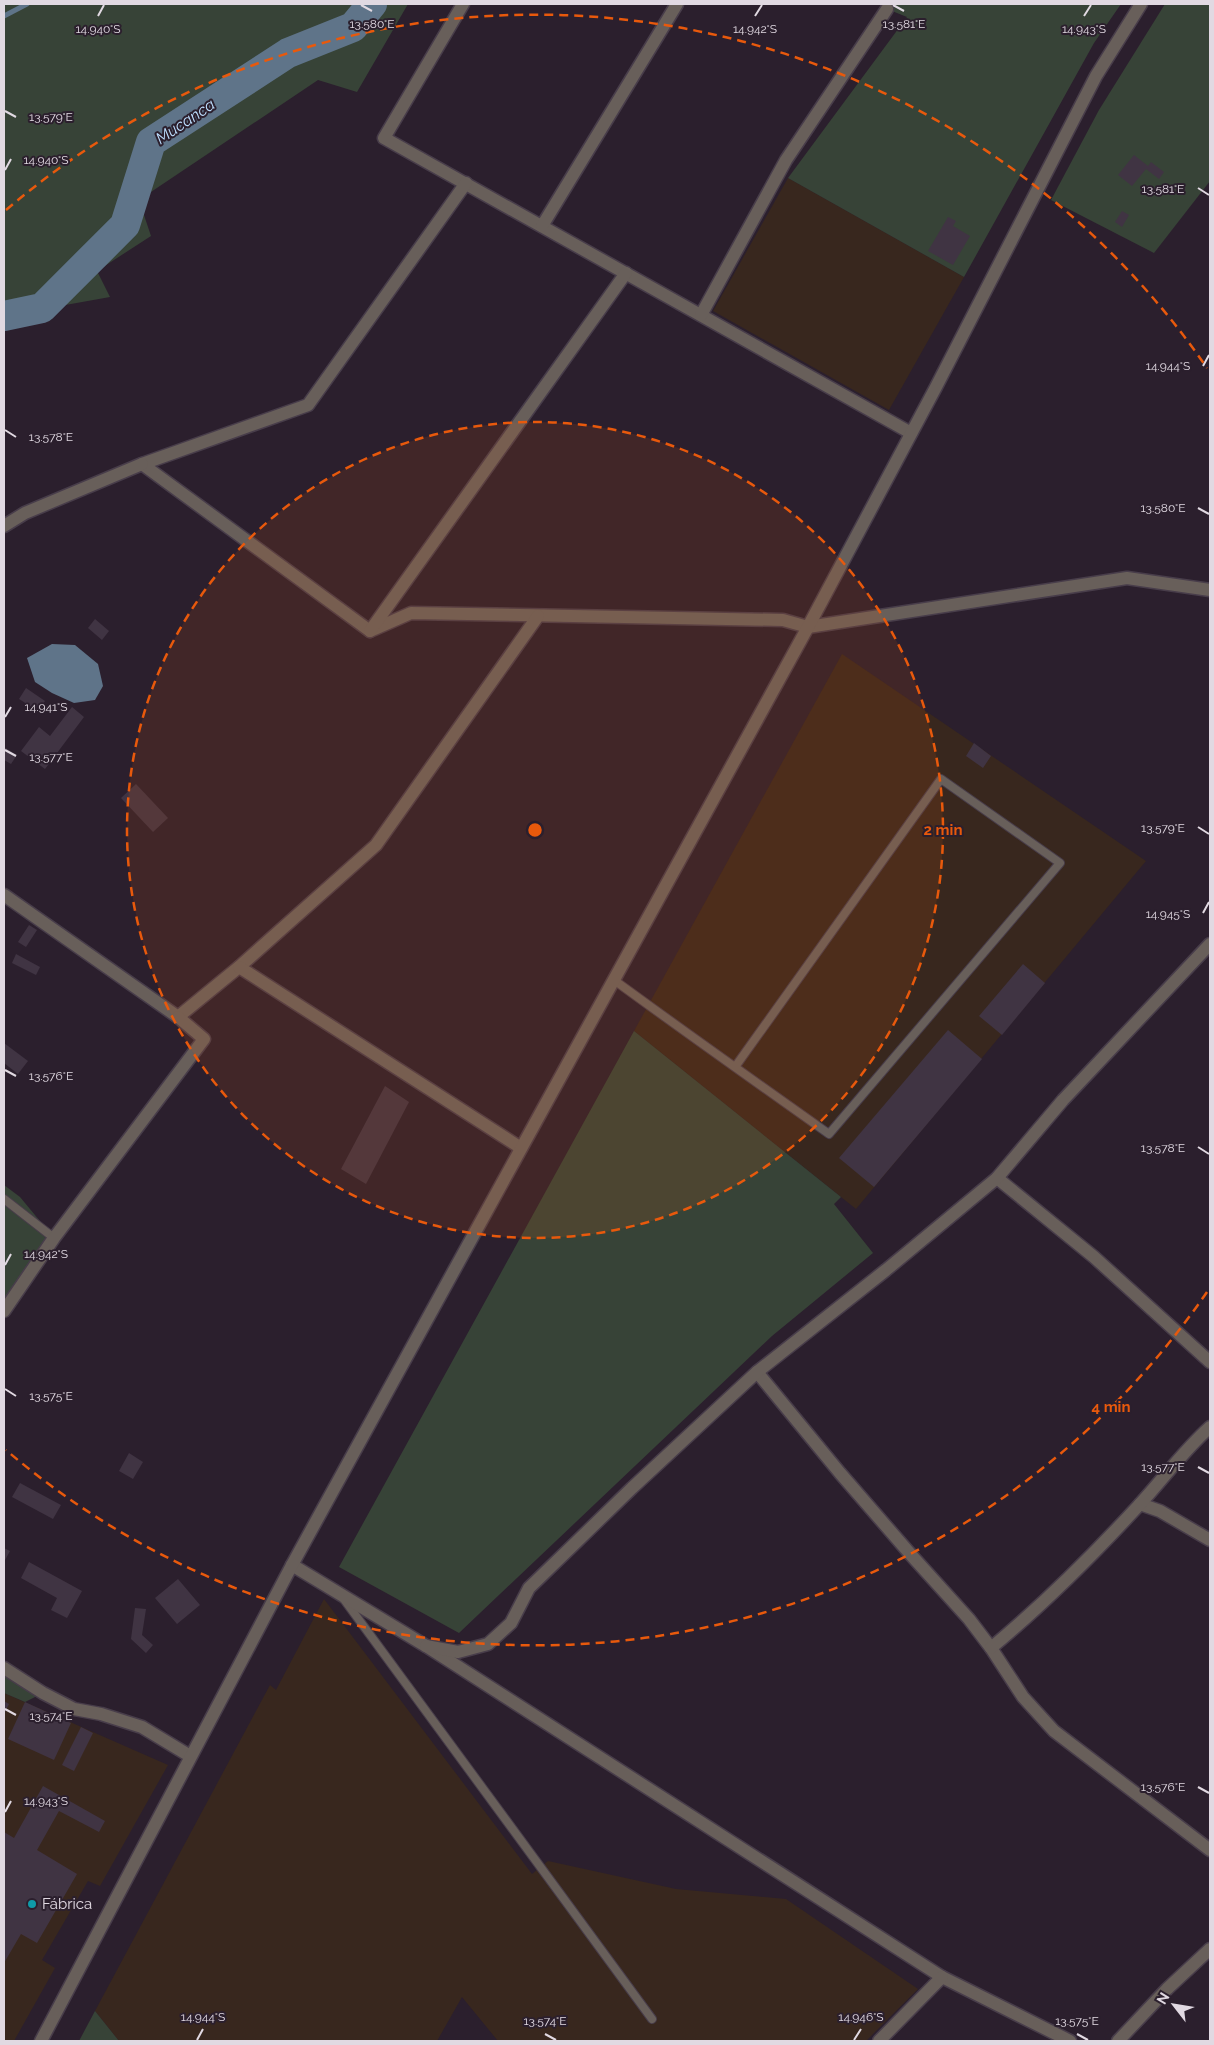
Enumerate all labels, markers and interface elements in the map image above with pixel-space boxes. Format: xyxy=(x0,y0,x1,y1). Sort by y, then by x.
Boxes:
text: 13.580°E xyxy=(349,17,395,31)
text: 13.581°E xyxy=(883,17,925,31)
text: 14.940°S xyxy=(75,22,121,36)
text: 14.942°S xyxy=(733,22,777,36)
text: 14.943°S xyxy=(1062,22,1106,36)
water label: Mucanca xyxy=(152,94,219,148)
text: 13.579°E xyxy=(29,110,73,124)
text: 14.940°S xyxy=(23,153,69,167)
text: 13.581°E xyxy=(1142,182,1184,196)
text: 14.944°S xyxy=(1146,359,1190,373)
text: 13.578°E xyxy=(29,430,73,444)
text: 13.580°E xyxy=(1140,501,1186,515)
text: 14.941°S xyxy=(25,700,67,714)
text: 13.577°E xyxy=(29,750,73,764)
centre of rings xyxy=(526,821,544,839)
text: 2 min xyxy=(924,821,962,839)
text: 13.579°E xyxy=(1141,821,1185,835)
text: 14.945°S xyxy=(1146,907,1190,921)
text: 13.576°E xyxy=(29,1069,73,1083)
text: 13.578°E xyxy=(1141,1141,1185,1155)
text: 14.942°S xyxy=(24,1247,68,1261)
text: 13.575°E xyxy=(29,1389,73,1403)
text: 4 min xyxy=(1091,1398,1131,1416)
text: 13.577°E xyxy=(1141,1460,1185,1474)
text: 13.574°E xyxy=(29,1709,73,1723)
text: 13.576°E xyxy=(1141,1780,1185,1794)
text: 14.943°S xyxy=(24,1794,68,1808)
place label: Fábrica xyxy=(42,1895,92,1913)
marker: Fábrica xyxy=(26,1898,38,1910)
north arrow xyxy=(1149,1980,1199,2030)
text: N xyxy=(1153,1990,1172,2007)
text: 14.944°S xyxy=(181,2010,225,2024)
text: 14.946°S xyxy=(838,2010,884,2024)
text: 13.574°E xyxy=(523,2014,567,2028)
text: 13.575°E xyxy=(1055,2014,1099,2028)

